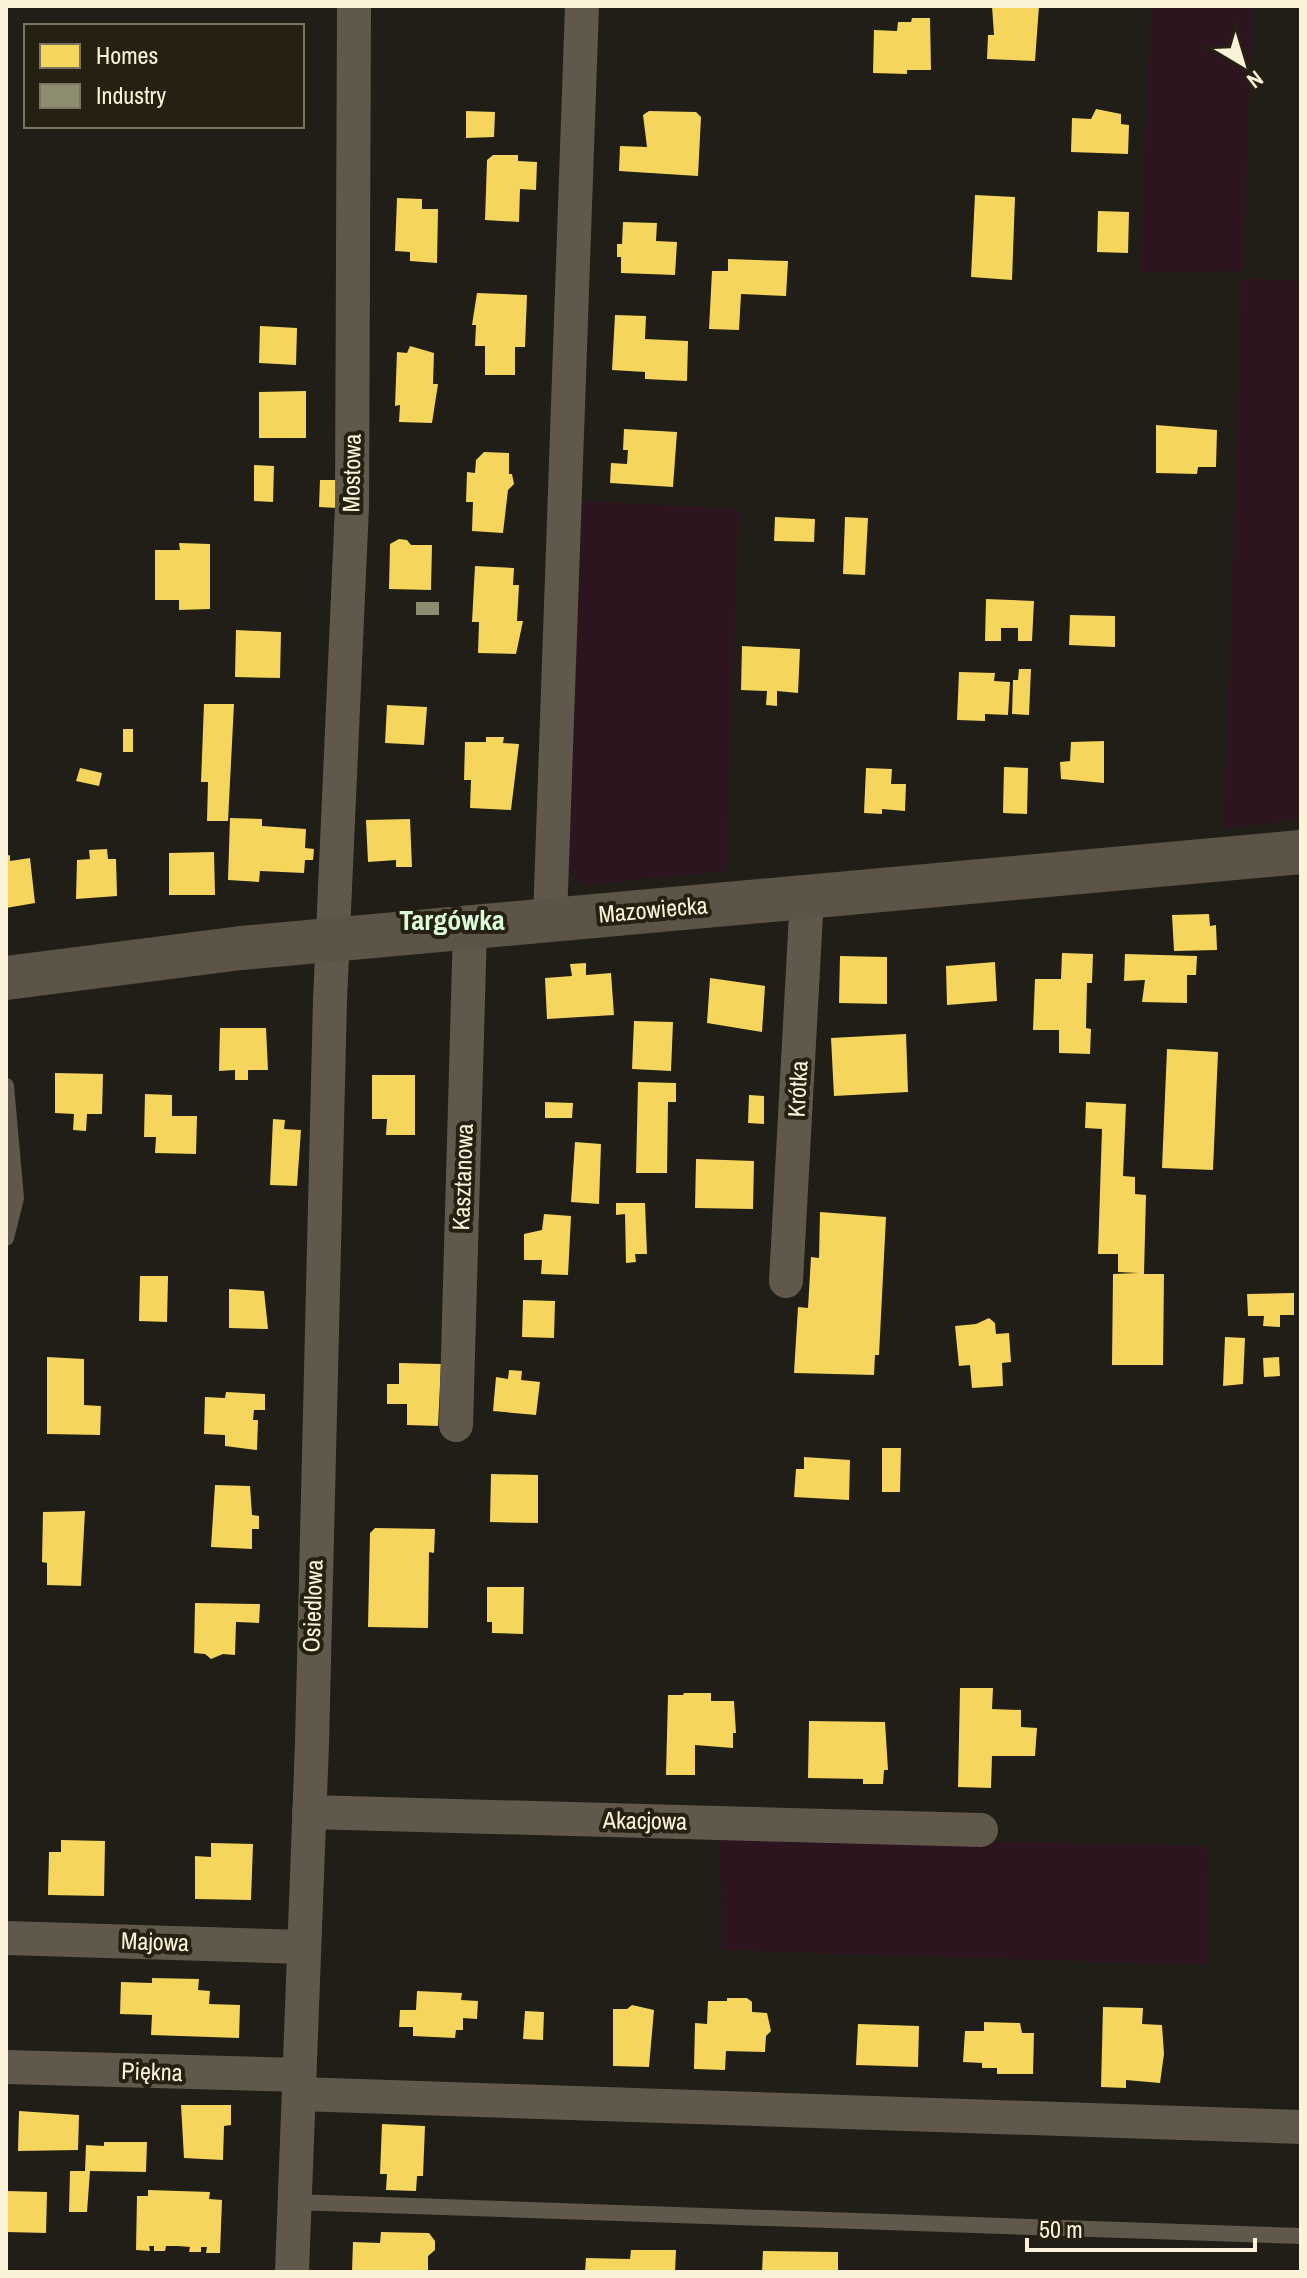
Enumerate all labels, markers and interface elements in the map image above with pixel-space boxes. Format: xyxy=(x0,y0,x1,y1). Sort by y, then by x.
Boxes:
legend xyxy=(24,24,304,128)
north arrow xyxy=(1203,24,1283,104)
text: Homes xyxy=(96,39,158,71)
text: N xyxy=(1241,64,1270,96)
text: Industry xyxy=(96,79,166,111)
street label: Mostowa xyxy=(334,433,368,513)
street label: Mazowiecka xyxy=(597,888,709,930)
district label: Targówka xyxy=(399,901,505,939)
street label: Krótka xyxy=(780,1060,814,1118)
street label: Kasztanowa xyxy=(444,1123,480,1231)
street label: Osiedlowa xyxy=(294,1559,330,1653)
street label: Akacjowa xyxy=(602,1803,687,1837)
street label: Majowa xyxy=(121,1924,190,1958)
street label: Piękna xyxy=(121,2054,183,2088)
scale bar xyxy=(1027,2202,1255,2252)
text: 50 m xyxy=(1039,2213,1083,2245)

